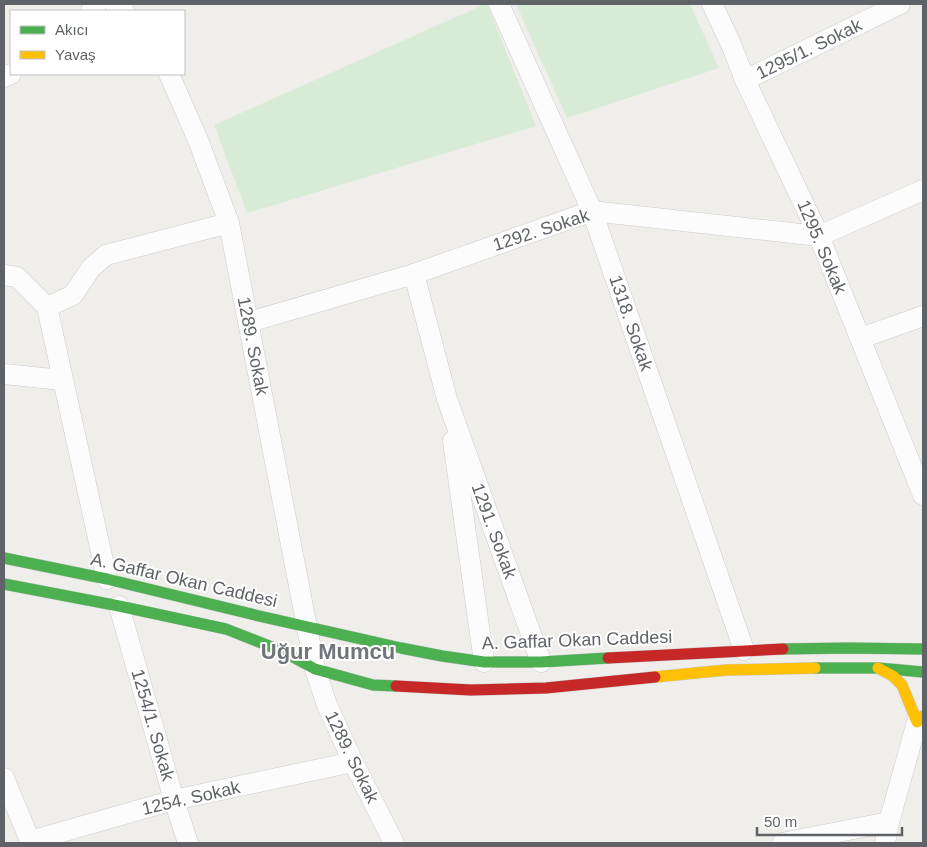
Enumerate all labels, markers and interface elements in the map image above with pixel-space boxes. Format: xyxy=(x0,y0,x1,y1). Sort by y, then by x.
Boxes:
legend xyxy=(10,10,185,75)
street label: 1295/1. Sokak xyxy=(753,14,866,83)
text: Akıcı xyxy=(55,21,88,38)
text: Yavaş xyxy=(55,46,96,63)
street label: 1295. Sokak xyxy=(793,197,851,298)
street label: 1292. Sokak xyxy=(490,205,593,255)
street label: 1318. Sokak xyxy=(605,272,657,375)
street label: 1289. Sokak xyxy=(234,295,273,398)
street label: 1291. Sokak xyxy=(467,481,521,582)
street label: A. Gaffar Okan Caddesi xyxy=(89,549,279,611)
street label: A. Gaffar Okan Caddesi xyxy=(481,627,673,653)
district label: Uğur Mumcu xyxy=(261,639,395,664)
street label: 1254/1. Sokak xyxy=(128,667,179,784)
street label: 1289. Sokak xyxy=(321,708,383,807)
street label: 1254. Sokak xyxy=(140,777,243,819)
scale bar xyxy=(757,804,902,836)
text: 50 m xyxy=(764,813,797,830)

